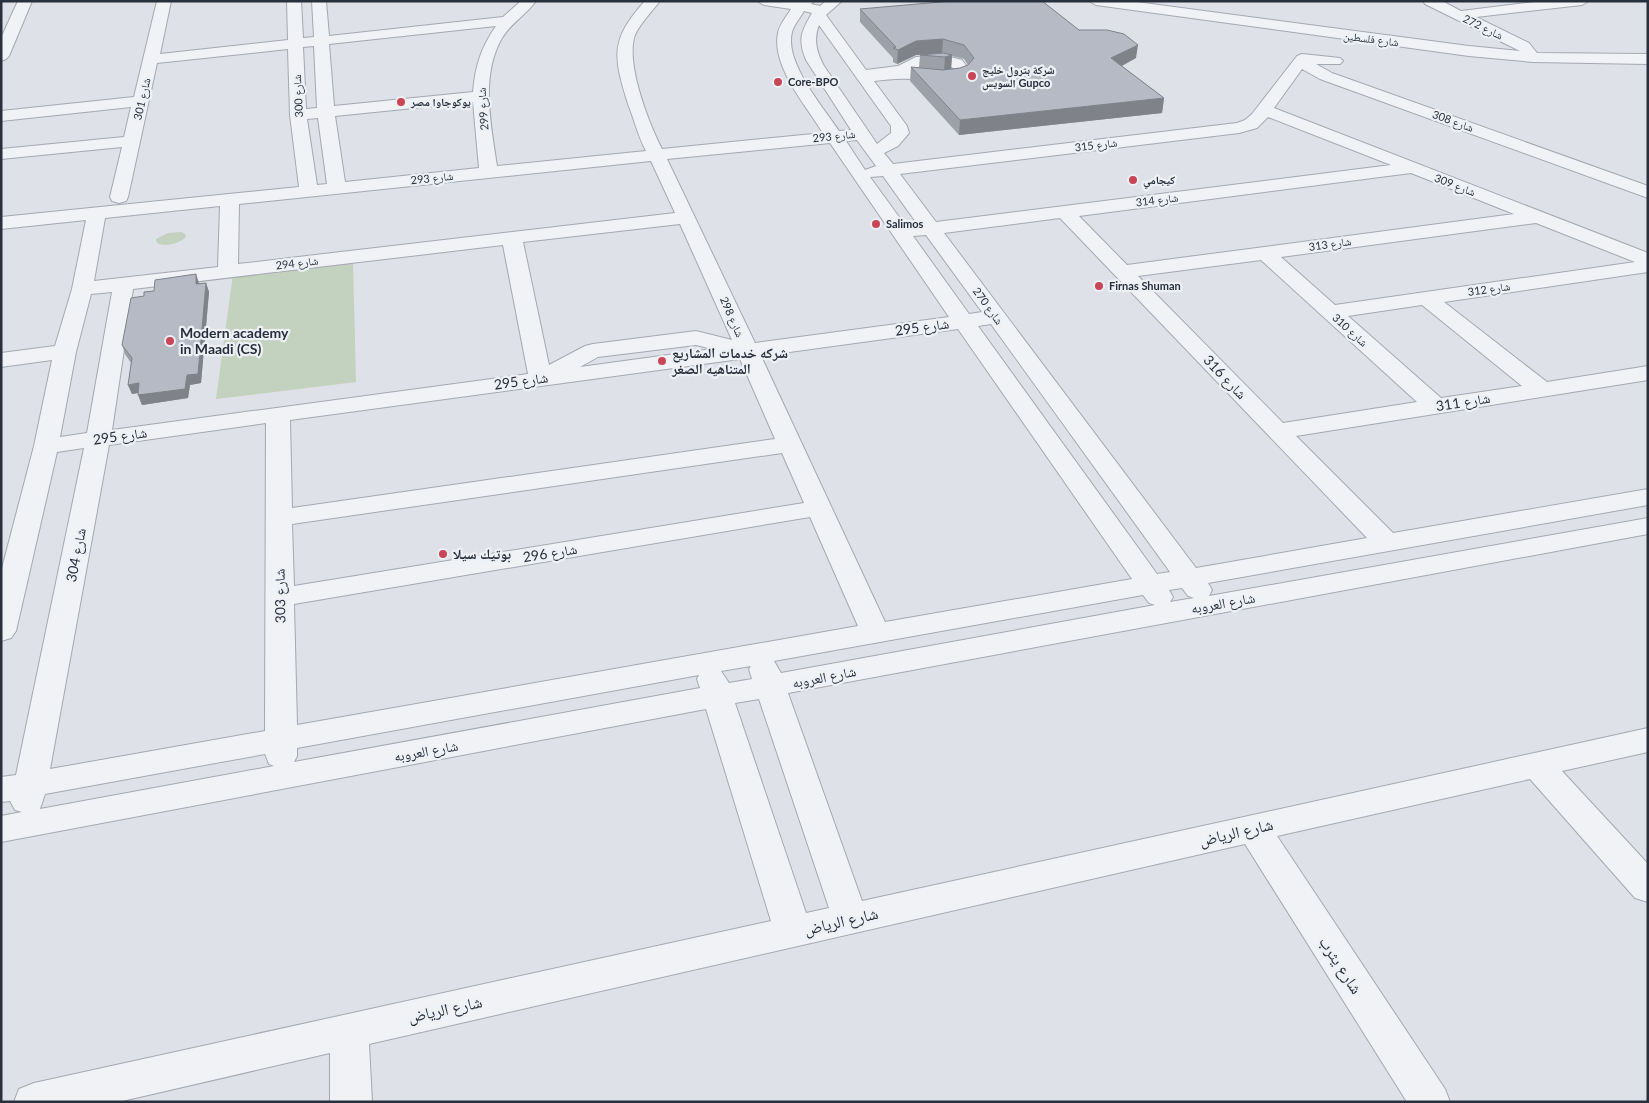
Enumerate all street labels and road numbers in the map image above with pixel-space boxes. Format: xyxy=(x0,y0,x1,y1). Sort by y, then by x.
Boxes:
street label: شارع 272 xyxy=(1461,11,1505,43)
street label: شارع فلسطين xyxy=(1343,29,1399,49)
street label: شارع 300 xyxy=(290,74,306,118)
street label: شارع 301 xyxy=(130,77,154,121)
street label: شارع 299 xyxy=(475,87,491,131)
street label: شارع 308 xyxy=(1430,107,1476,135)
street label: شارع 293 xyxy=(812,127,856,145)
street label: شارع 315 xyxy=(1074,135,1118,155)
street label: شارع 293 xyxy=(410,169,454,187)
street label: شارع 309 xyxy=(1432,171,1478,199)
street label: شارع 314 xyxy=(1135,190,1179,210)
street label: شارع 313 xyxy=(1308,234,1352,254)
street label: شارع 294 xyxy=(275,253,319,273)
street label: شارع 312 xyxy=(1467,279,1511,299)
street label: شارع 270 xyxy=(970,285,1006,327)
street label: شارع 298 xyxy=(717,295,747,339)
street label: شارع 310 xyxy=(1329,310,1371,350)
street label: شارع 295 xyxy=(894,314,950,341)
street label: شارع 316 xyxy=(1199,351,1250,404)
street label: شارع 295 xyxy=(493,368,549,395)
street label: شارع 311 xyxy=(1435,389,1492,416)
street label: شارع 295 xyxy=(92,423,148,450)
street label: شارع 304 xyxy=(62,526,91,584)
street label: شارع 296 xyxy=(522,540,579,567)
street label: شارع 303 xyxy=(271,569,290,623)
street label: شارع العروبه xyxy=(1190,589,1257,618)
street label: شارع العروبه xyxy=(791,662,858,693)
street label: شارع العروبه xyxy=(393,737,460,766)
street label: شارع الرياض xyxy=(1197,814,1275,851)
street label: شارع الرياض xyxy=(802,903,880,940)
street label: شارع يثرب xyxy=(1314,932,1367,998)
street label: شارع الرياض xyxy=(406,991,484,1028)

